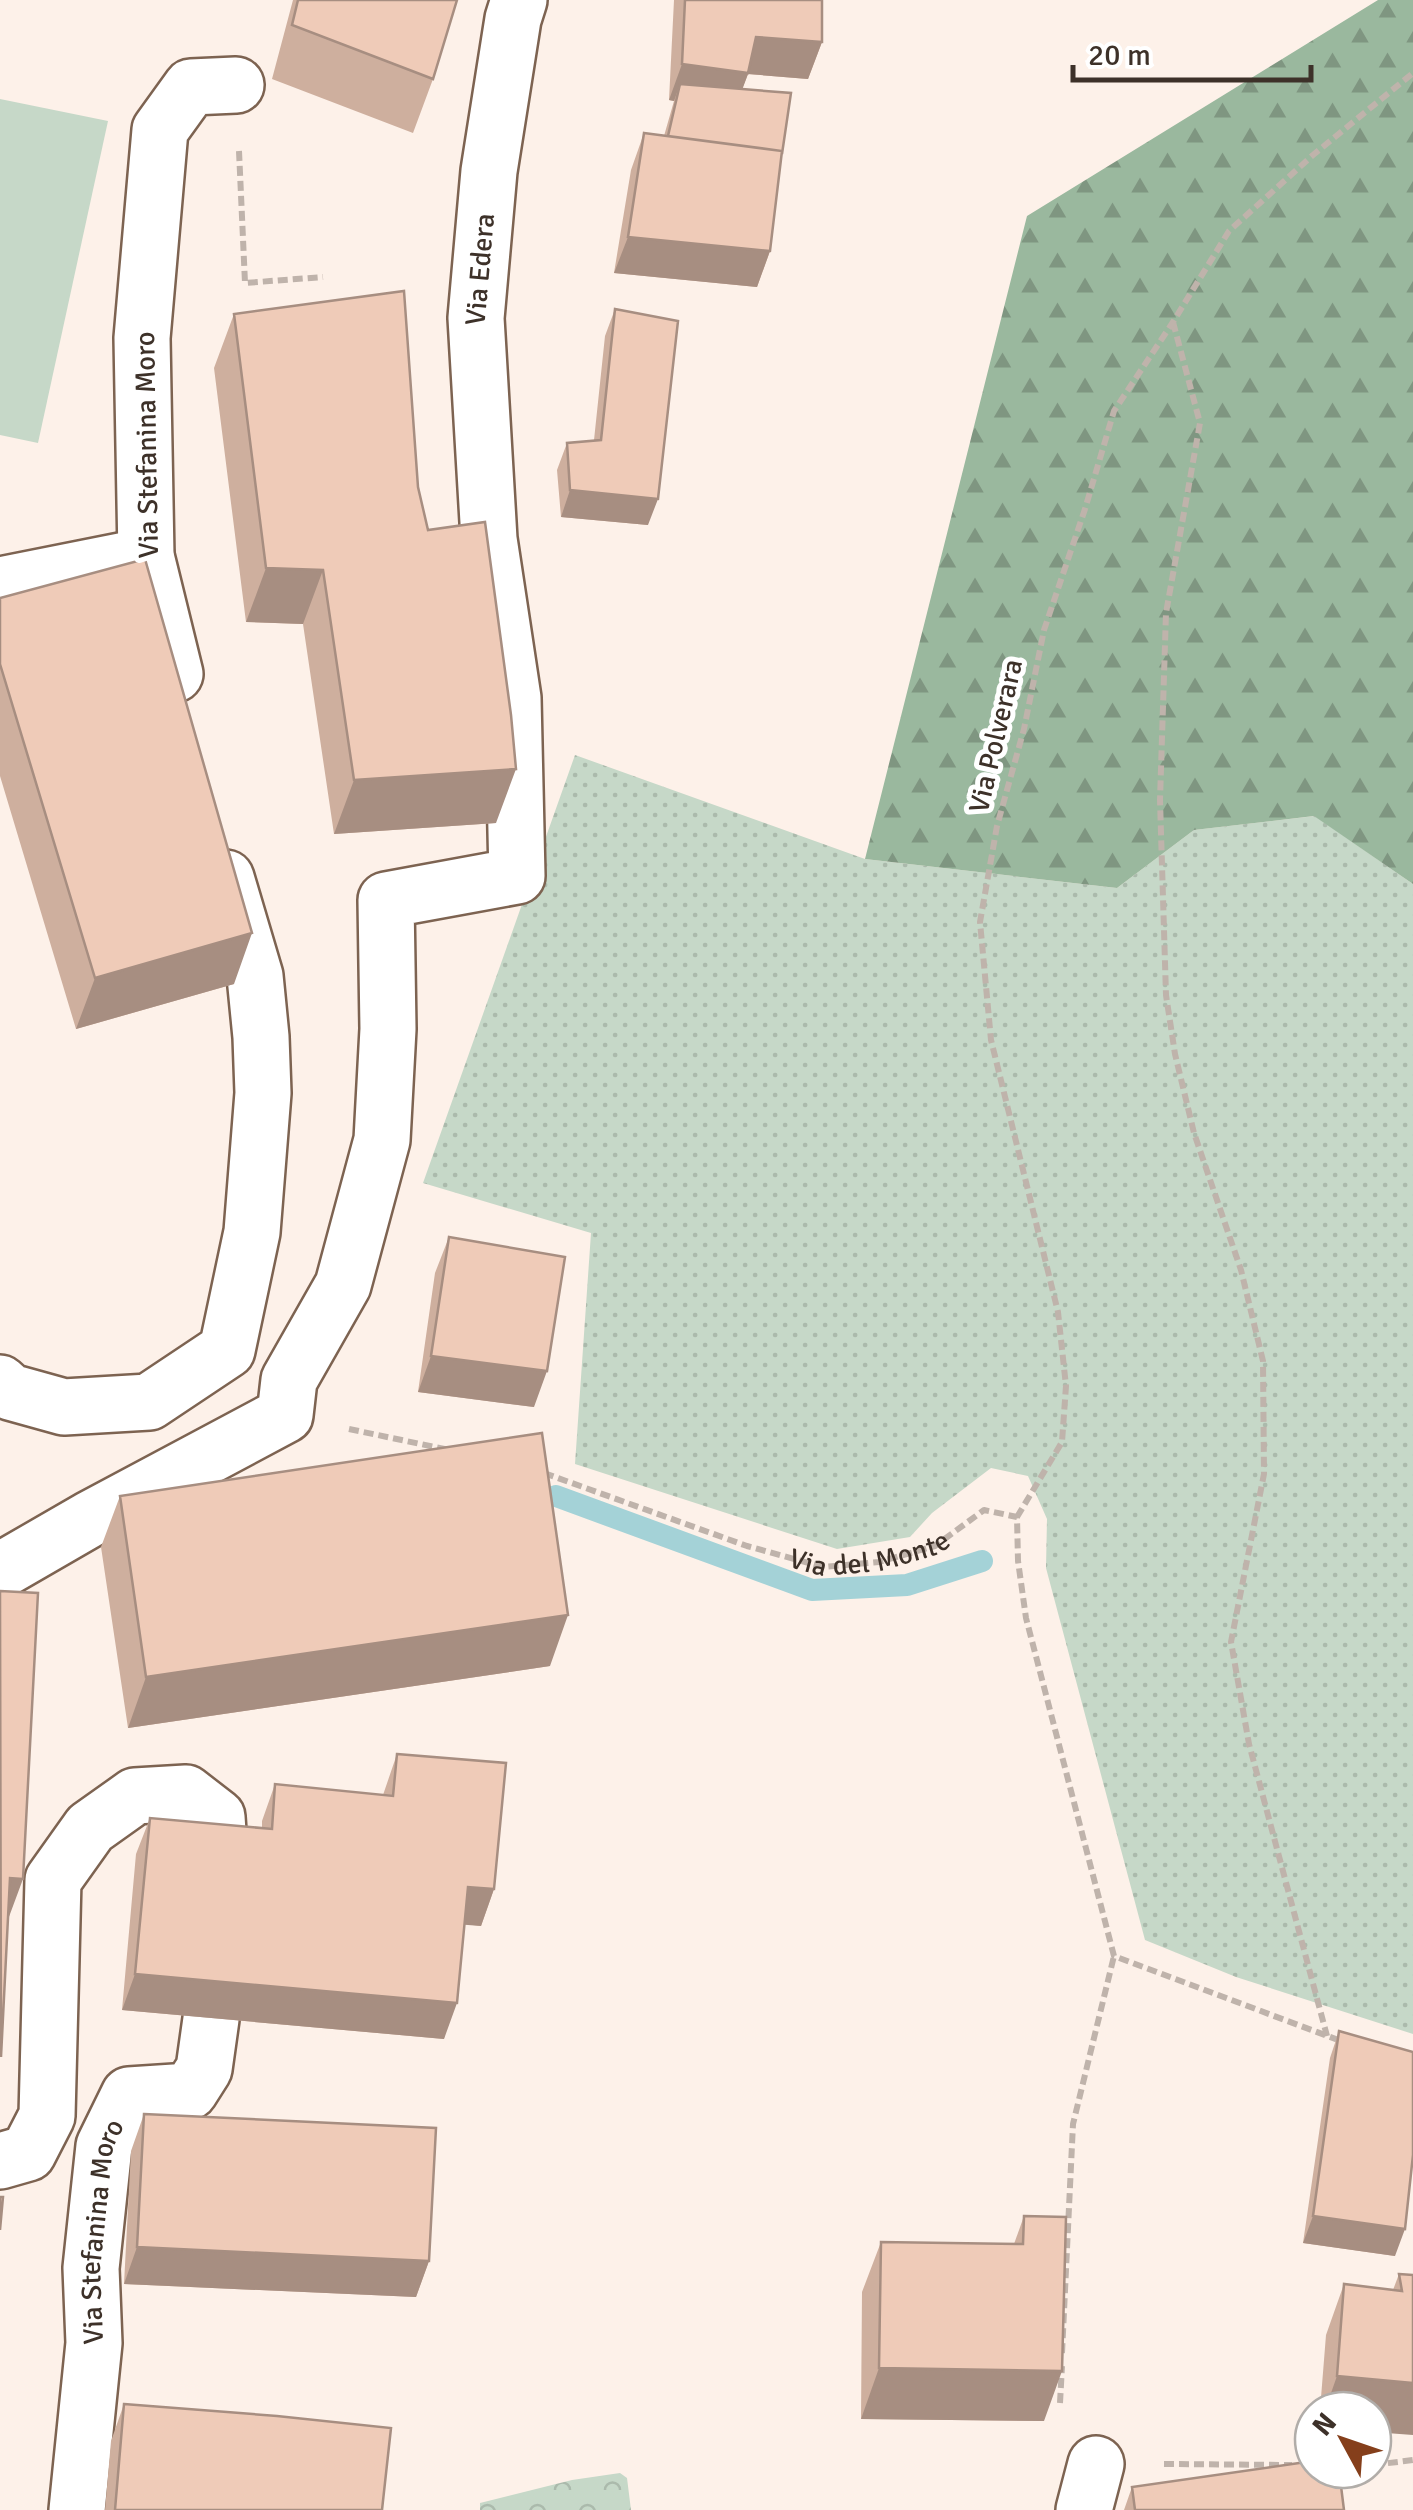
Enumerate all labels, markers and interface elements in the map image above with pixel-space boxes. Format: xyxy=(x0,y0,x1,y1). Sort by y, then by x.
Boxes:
scale bar xyxy=(1073,20,1310,82)
text: 20 m xyxy=(1088,37,1151,74)
street label: Via Edera xyxy=(458,212,502,327)
street label: Via Stefanina Moro xyxy=(128,331,166,559)
street label: Via Polverara xyxy=(962,656,1030,816)
street label: Via del Monte xyxy=(785,1524,957,1584)
street label: Via Stefanina Moro xyxy=(74,2114,132,2345)
north arrow xyxy=(1293,2390,1393,2490)
text: N xyxy=(1305,2406,1344,2443)

